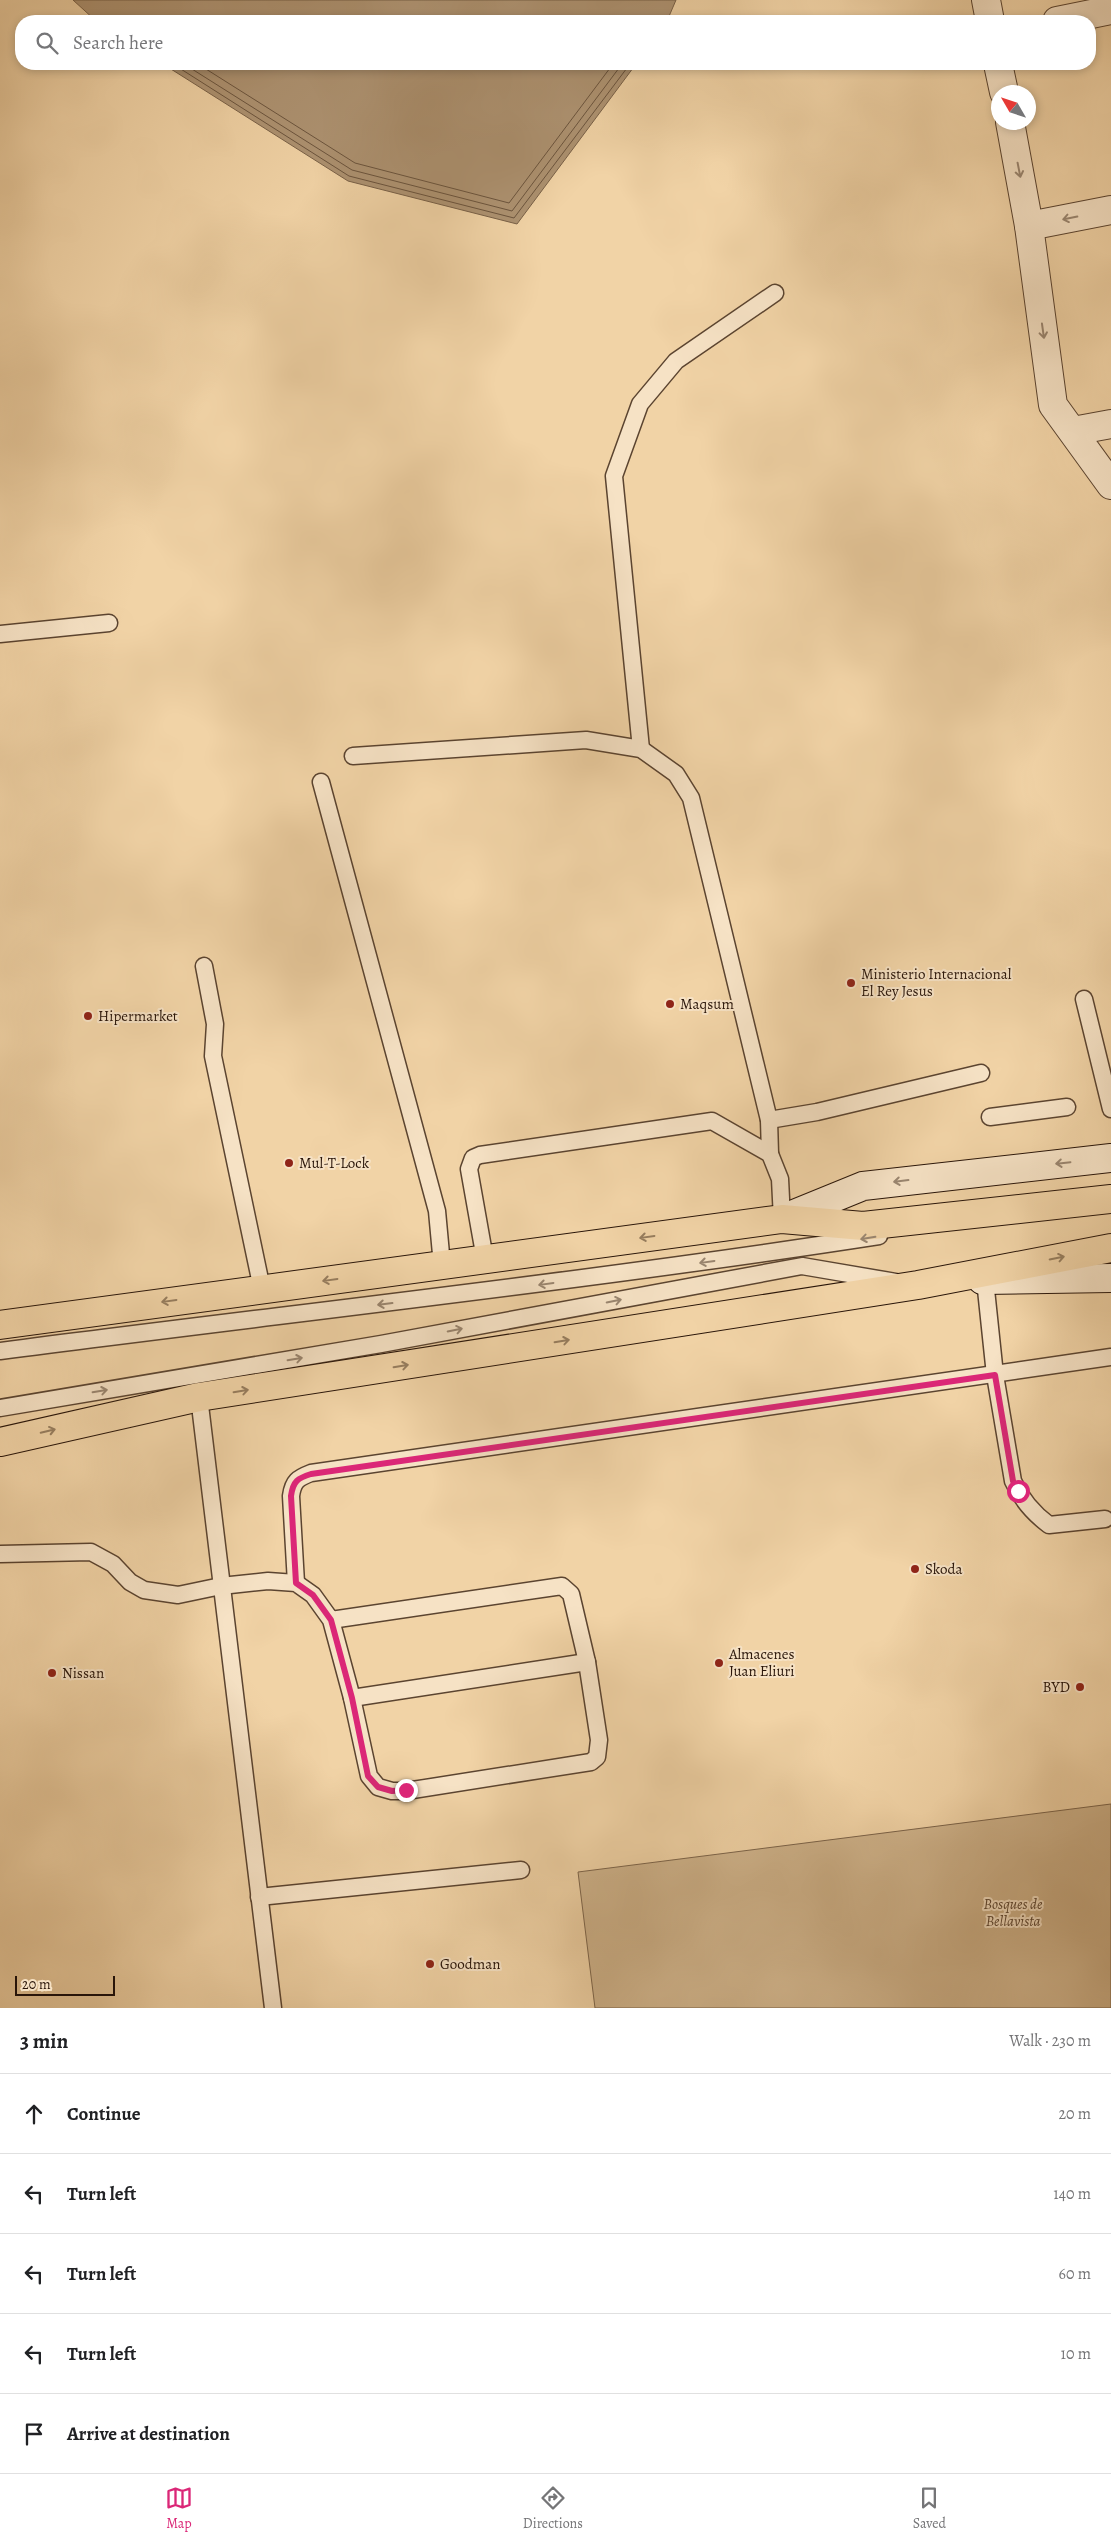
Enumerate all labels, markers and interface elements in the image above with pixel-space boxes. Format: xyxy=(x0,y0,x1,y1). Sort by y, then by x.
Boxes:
search box xyxy=(15,15,1096,70)
icon: search xyxy=(33,29,61,57)
text: Search here xyxy=(73,30,163,56)
north arrow xyxy=(991,85,1036,130)
one-way arrow xyxy=(1014,162,1024,178)
one-way arrow xyxy=(1062,214,1078,224)
one-way arrow xyxy=(1038,323,1048,339)
place label: Ministerio Internacional El Rey Jesus xyxy=(861,964,1012,1001)
marker: Ministerio Internacional El Rey Jesus xyxy=(845,977,857,989)
place label: Maqsum xyxy=(680,994,734,1014)
marker: Maqsum xyxy=(664,998,676,1010)
place label: Hipermarket xyxy=(98,1006,178,1026)
marker: Hipermarket xyxy=(82,1010,94,1022)
place label: Mul-T-Lock xyxy=(299,1153,370,1173)
marker: Mul-T-Lock xyxy=(283,1157,295,1169)
one-way arrow xyxy=(1055,1158,1071,1168)
one-way arrow xyxy=(893,1176,909,1186)
one-way arrow xyxy=(639,1233,655,1243)
one-way arrow xyxy=(860,1233,876,1243)
one-way arrow xyxy=(1049,1253,1065,1263)
one-way arrow xyxy=(699,1258,715,1268)
one-way arrow xyxy=(322,1275,338,1285)
one-way arrow xyxy=(538,1279,554,1289)
one-way arrow xyxy=(606,1295,622,1305)
one-way arrow xyxy=(161,1296,177,1306)
one-way arrow xyxy=(377,1299,393,1309)
one-way arrow xyxy=(446,1325,462,1335)
one-way arrow xyxy=(553,1335,569,1345)
one-way arrow xyxy=(286,1353,302,1363)
one-way arrow xyxy=(393,1360,409,1370)
one-way arrow xyxy=(232,1385,248,1395)
one-way arrow xyxy=(91,1386,107,1396)
one-way arrow xyxy=(39,1426,55,1436)
route start xyxy=(1007,1480,1030,1503)
place label: Skoda xyxy=(925,1559,962,1579)
marker: Skoda xyxy=(909,1563,921,1575)
place label: Almacenes Juan Eliuri xyxy=(728,1644,795,1681)
marker: Almacenes Juan Eliuri xyxy=(713,1657,725,1669)
place label: Nissan xyxy=(62,1663,104,1683)
marker: Nissan xyxy=(46,1667,58,1679)
place label: BYD xyxy=(1042,1677,1070,1697)
marker: BYD xyxy=(1074,1681,1086,1693)
route end xyxy=(395,1779,418,1802)
park label: Bosques de Bellavista xyxy=(984,1894,1043,1931)
place label: Goodman xyxy=(440,1954,500,1974)
marker: Goodman xyxy=(424,1958,436,1970)
scale bar xyxy=(15,1973,115,1996)
text: 20 m xyxy=(22,1975,51,1994)
text: 3 min xyxy=(20,2027,68,2055)
text: Walk · 230 m xyxy=(1009,2030,1091,2052)
icon: ahead xyxy=(20,2100,48,2128)
text: Continue xyxy=(67,2101,141,2127)
text: 20 m xyxy=(1058,2103,1091,2125)
icon: left xyxy=(20,2180,48,2208)
text: Turn left xyxy=(67,2181,136,2207)
text: 140 m xyxy=(1053,2183,1091,2205)
icon: left xyxy=(20,2260,48,2288)
text: Turn left xyxy=(67,2261,136,2287)
text: 60 m xyxy=(1059,2263,1091,2285)
icon: left xyxy=(20,2340,48,2368)
text: Turn left xyxy=(67,2341,136,2367)
text: 10 m xyxy=(1061,2343,1091,2365)
icon: arrive xyxy=(20,2420,48,2448)
text: Arrive at destination xyxy=(67,2421,230,2447)
tab: Map xyxy=(165,2484,193,2533)
tab: Directions xyxy=(523,2484,583,2533)
tab: Saved xyxy=(913,2484,946,2533)

